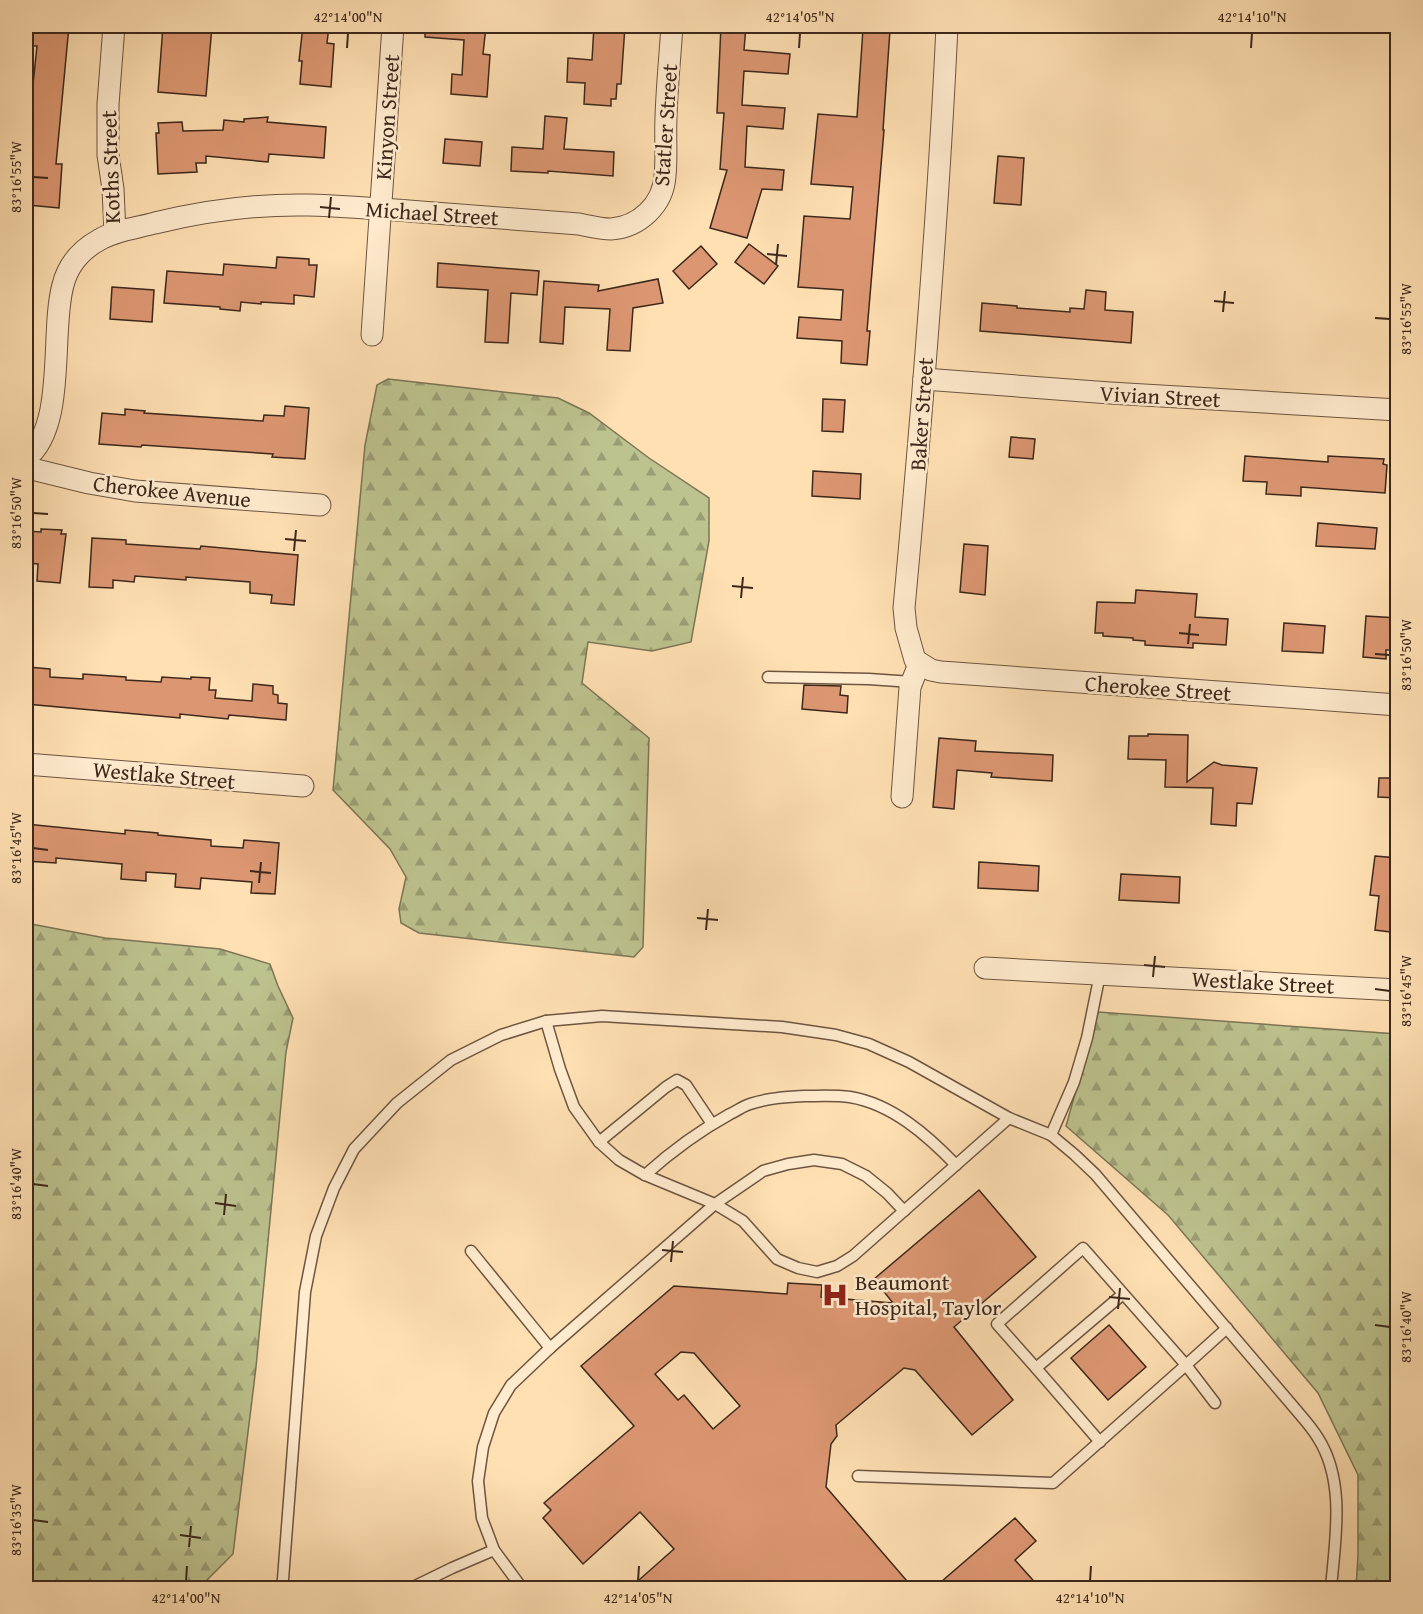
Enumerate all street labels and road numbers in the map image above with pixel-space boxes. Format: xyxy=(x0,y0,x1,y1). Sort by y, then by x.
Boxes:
street label: Kinyon Street xyxy=(367,53,407,181)
street label: Statler Street xyxy=(645,62,685,187)
street label: Koths Street xyxy=(92,109,128,224)
street label: Michael Street xyxy=(364,192,500,234)
street label: Baker Street xyxy=(901,356,941,472)
street label: Vivian Street xyxy=(1099,377,1221,415)
street label: Cherokee Avenue xyxy=(92,467,252,515)
street label: Cherokee Street xyxy=(1084,667,1232,709)
street label: Westlake Street xyxy=(91,753,237,797)
street label: Westlake Street xyxy=(1191,962,1335,1002)

